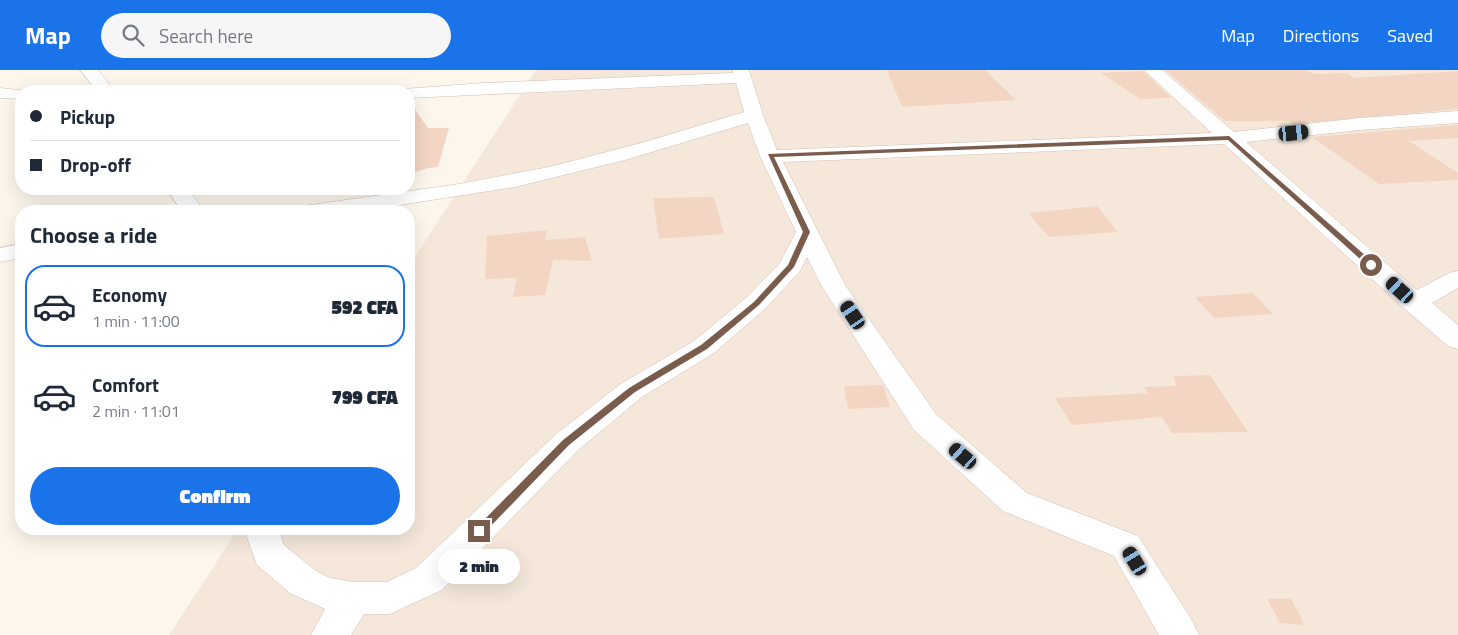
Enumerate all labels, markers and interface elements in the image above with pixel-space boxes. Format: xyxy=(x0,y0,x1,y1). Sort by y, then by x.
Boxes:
search box xyxy=(101,13,451,58)
text: Map xyxy=(25,17,71,53)
icon: search xyxy=(119,21,147,49)
text: Search here xyxy=(159,21,253,50)
text: Map xyxy=(1221,22,1255,49)
text: Directions xyxy=(1283,22,1359,49)
text: Saved xyxy=(1387,22,1433,49)
text: Pickup xyxy=(60,102,115,131)
car xyxy=(1278,124,1309,142)
text: Drop-off xyxy=(60,150,131,179)
text: Choose a ride xyxy=(30,218,157,252)
route start xyxy=(1360,254,1382,276)
car xyxy=(1383,274,1416,306)
text: Economy xyxy=(92,280,167,309)
icon: car xyxy=(32,284,77,329)
text: 592 CFA xyxy=(331,292,398,321)
car xyxy=(838,298,867,332)
text: 1 min · 11:00 xyxy=(92,309,180,333)
text: Comfort xyxy=(92,370,159,399)
icon: car xyxy=(32,374,77,419)
text: 799 CFA xyxy=(331,382,398,411)
text: 2 min · 11:01 xyxy=(92,399,180,423)
car xyxy=(946,440,979,472)
button: Confirm xyxy=(30,467,400,525)
route end xyxy=(468,520,490,542)
car xyxy=(1120,544,1149,578)
callout: 2 min xyxy=(438,548,520,584)
text: 2 min xyxy=(459,554,499,578)

